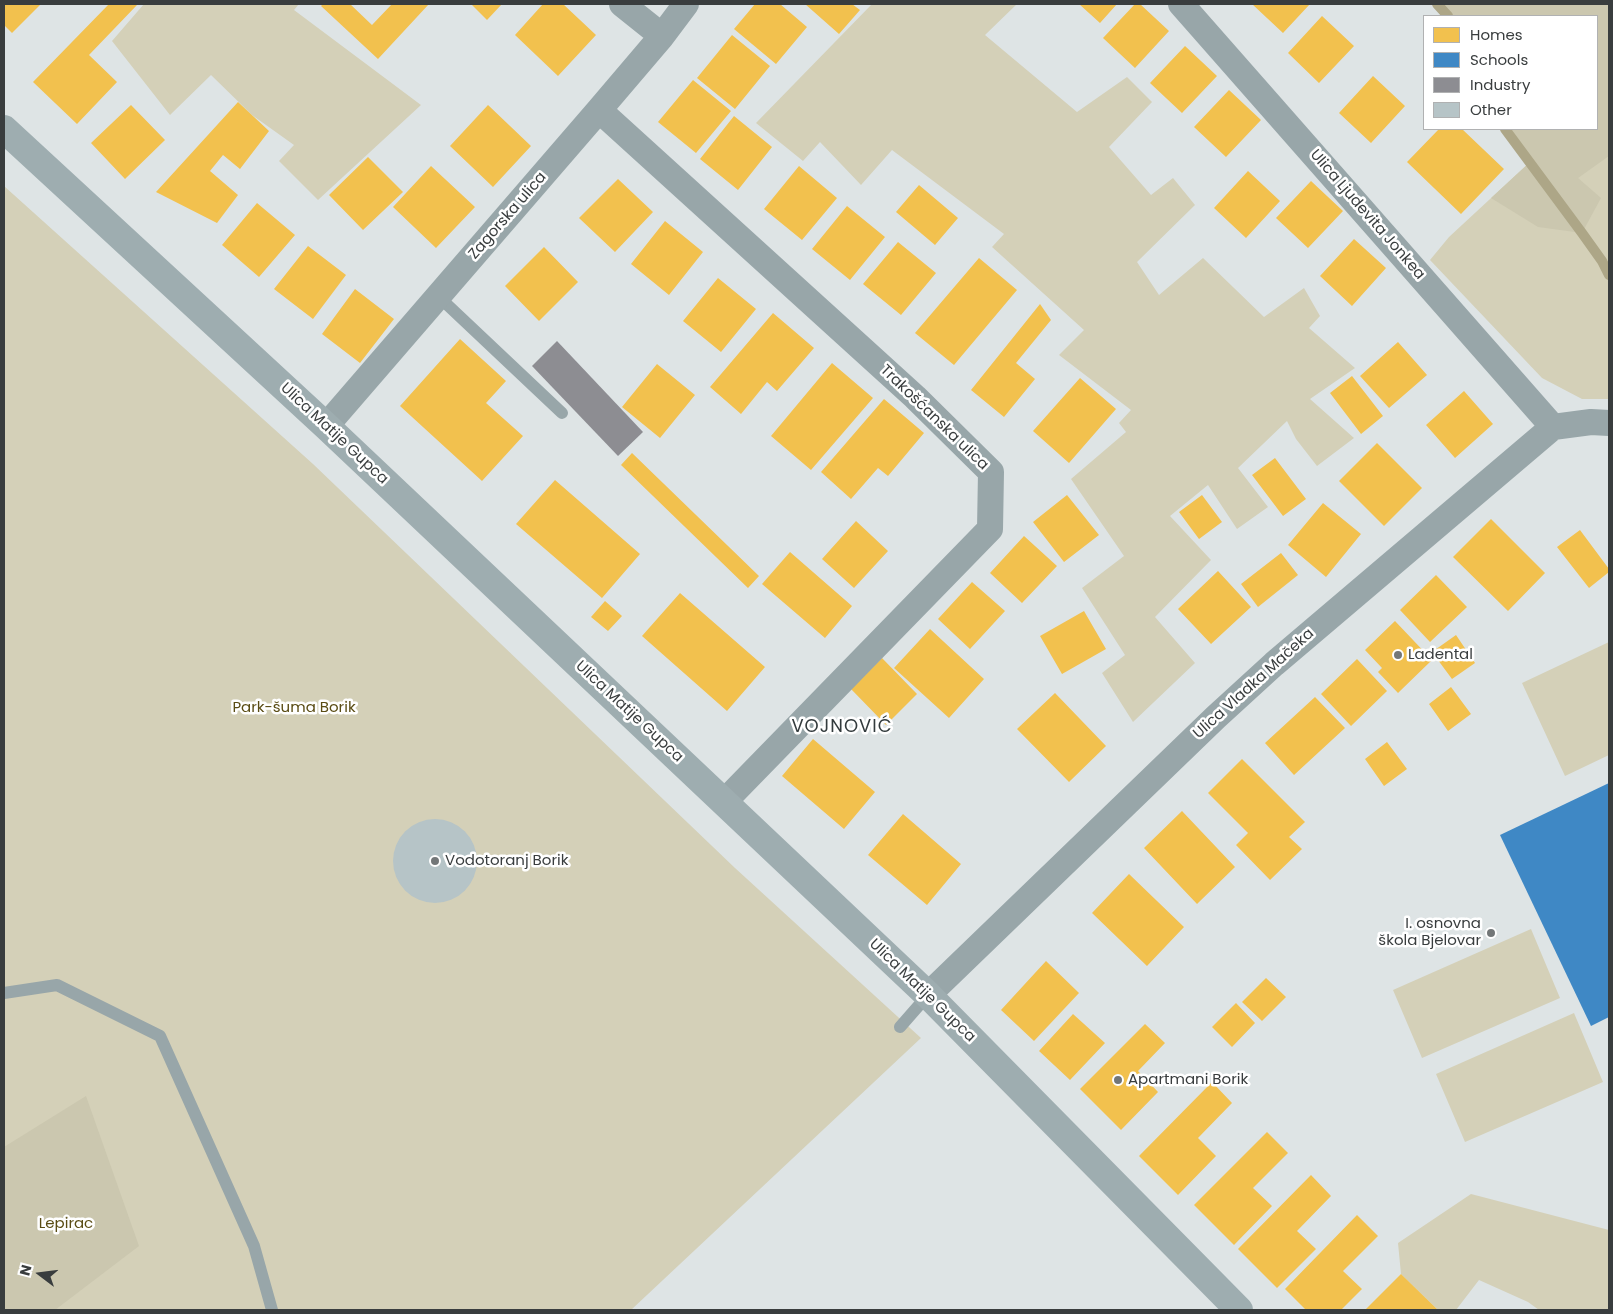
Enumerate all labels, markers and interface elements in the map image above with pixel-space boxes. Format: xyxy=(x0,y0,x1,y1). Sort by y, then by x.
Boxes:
legend xyxy=(1423,15,1598,130)
text: Homes xyxy=(1470,24,1523,45)
text: Schools xyxy=(1470,49,1528,70)
text: Industry xyxy=(1470,74,1530,95)
text: Other xyxy=(1470,99,1512,120)
street label: Ulica Ljudevita Jonkea xyxy=(1306,146,1428,284)
street label: Zagorska ulica xyxy=(465,169,551,263)
street label: Trakošćanska ulica xyxy=(876,362,992,474)
street label: Ulica Matije Gupca xyxy=(276,379,392,489)
street label: Ulica Vladka Mačeka xyxy=(1190,625,1318,743)
place label: Ladental xyxy=(1408,646,1473,664)
marker: Ladental xyxy=(1392,649,1404,661)
street label: Ulica Matije Gupca xyxy=(571,657,687,767)
park label: Park-šuma Borik xyxy=(232,699,356,717)
district label: VOJNOVIĆ xyxy=(790,716,894,738)
place label: Vodotoranj Borik xyxy=(445,852,568,870)
marker: Vodotoranj Borik xyxy=(429,855,441,867)
place label: I. osnovna škola Bjelovar xyxy=(1378,915,1481,950)
marker: I. osnovna škola Bjelovar xyxy=(1485,927,1497,939)
street label: Ulica Matije Gupca xyxy=(865,936,979,1046)
place label: Apartmani Borik xyxy=(1128,1071,1248,1089)
marker: Apartmani Borik xyxy=(1112,1074,1124,1086)
park label: Lepirac xyxy=(39,1215,93,1233)
north arrow xyxy=(15,1249,65,1299)
text: N xyxy=(14,1262,37,1278)

